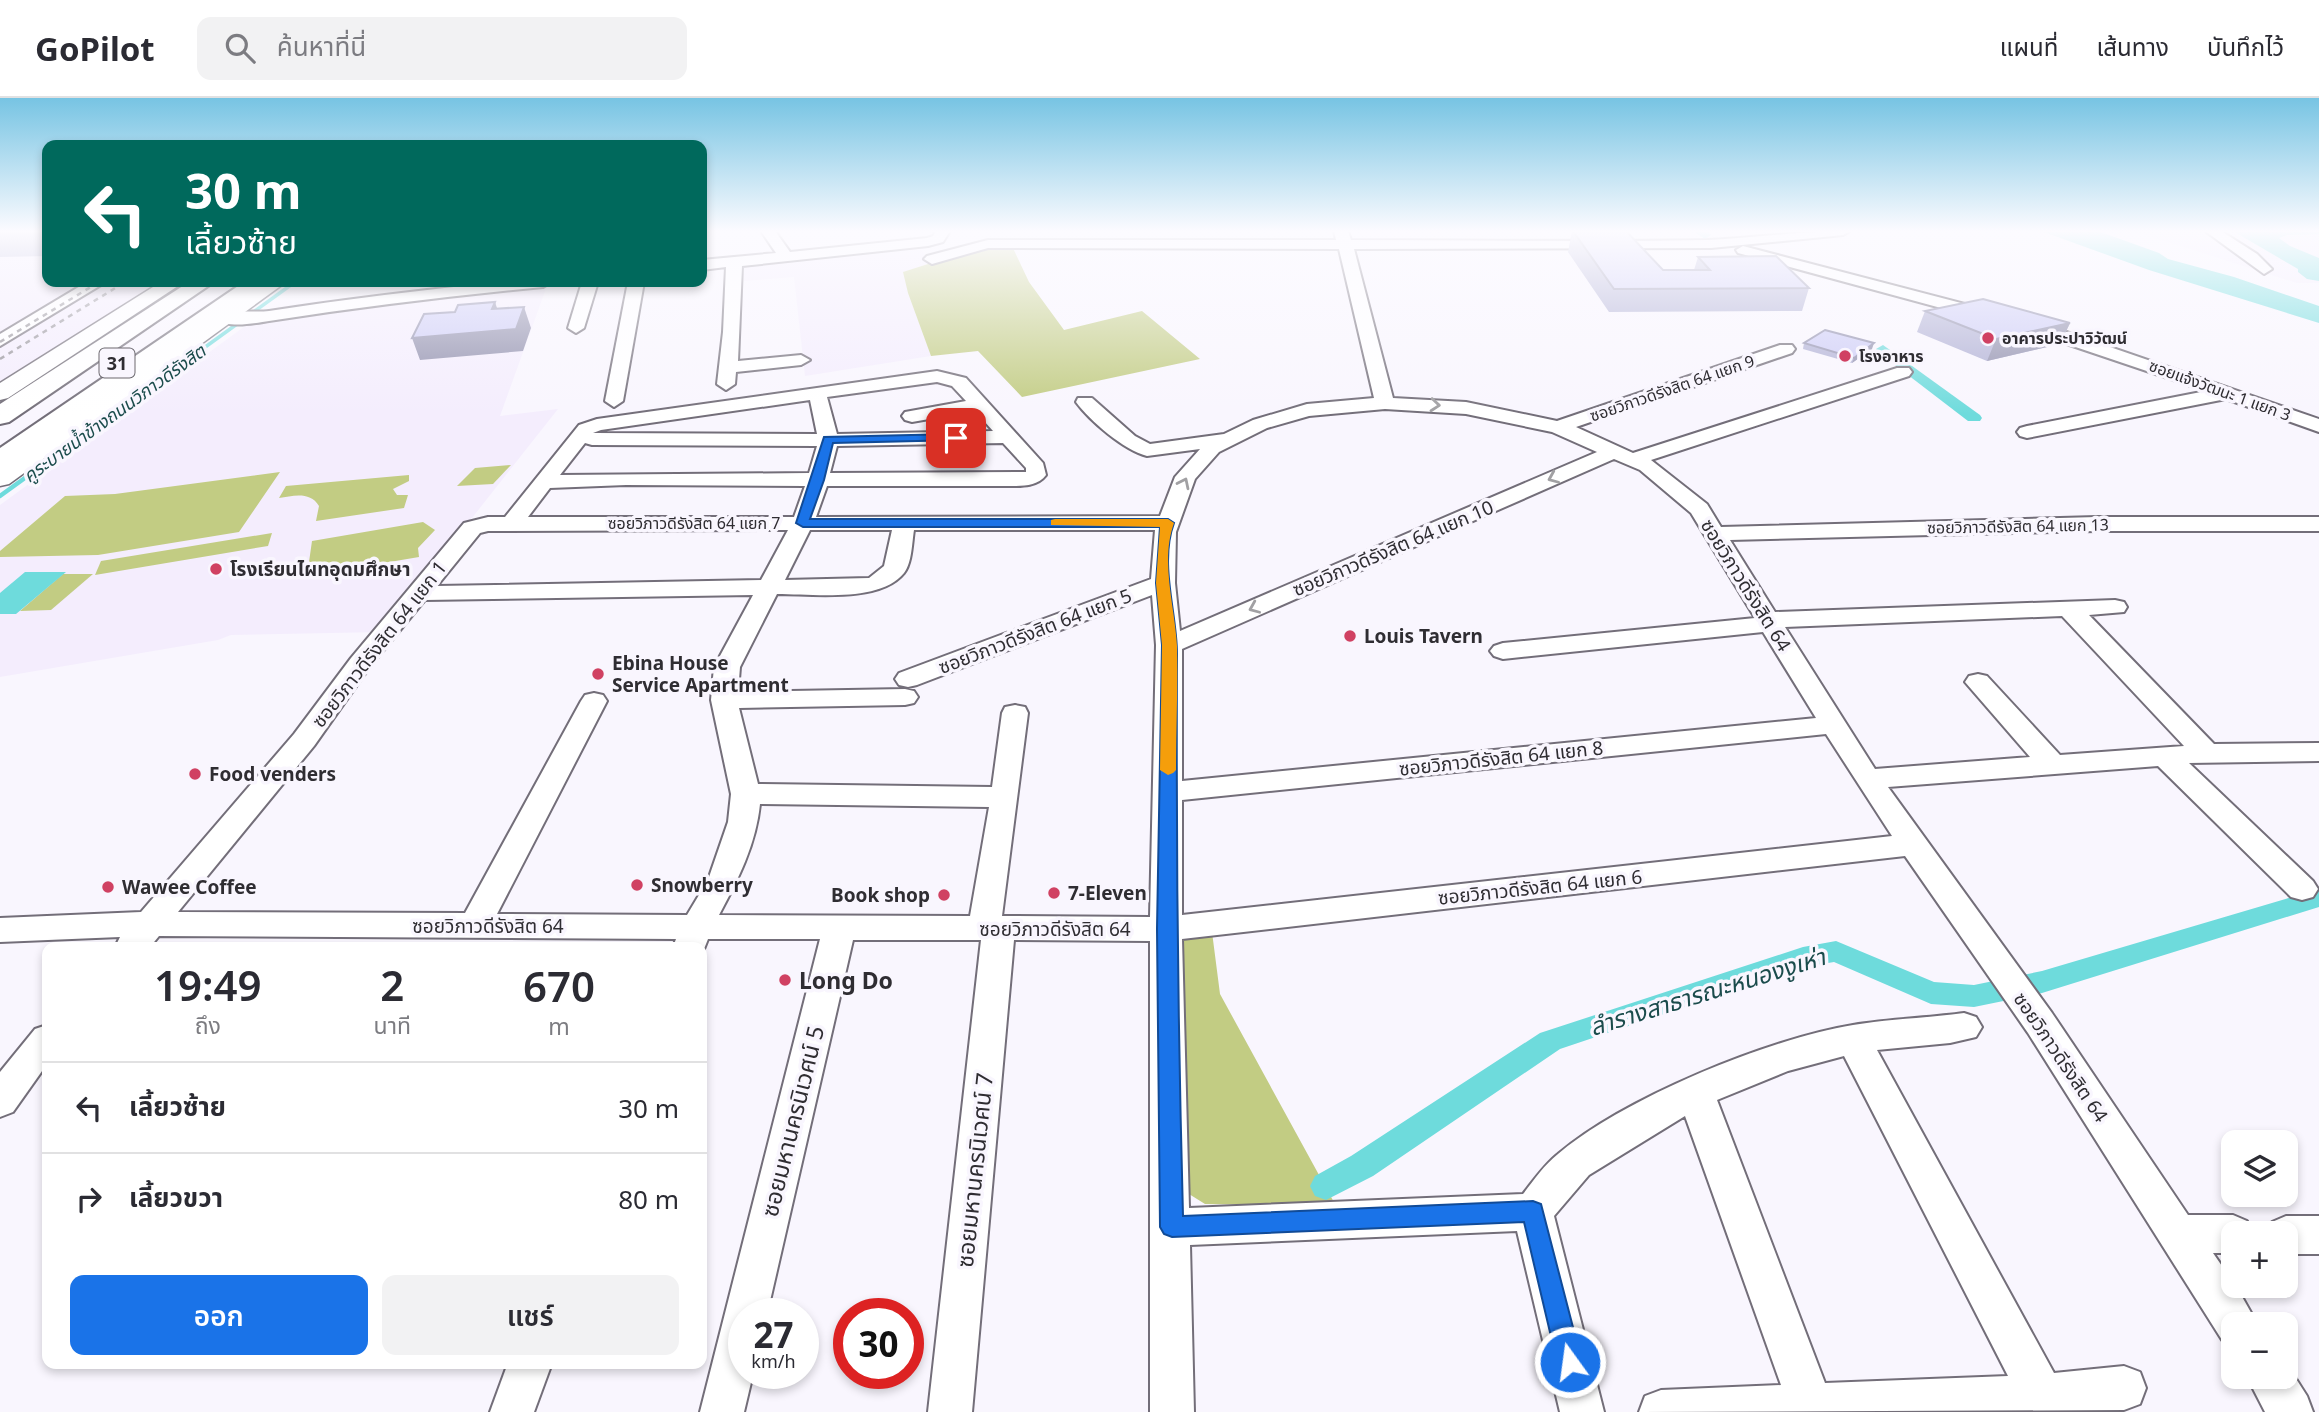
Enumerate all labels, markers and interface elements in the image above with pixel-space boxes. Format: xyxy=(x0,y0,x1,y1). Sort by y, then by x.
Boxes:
search box xyxy=(197,17,687,80)
text: GoPilot xyxy=(35,26,155,71)
text: ค้นหาที่นี่ xyxy=(277,28,366,64)
icon: search xyxy=(221,29,259,67)
text: แผนที่ xyxy=(2000,30,2058,63)
text: เส้นทาง xyxy=(2096,30,2169,63)
text: บันทึกไว้ xyxy=(2207,30,2284,63)
text: 30 m xyxy=(185,157,302,223)
icon: left xyxy=(70,168,161,259)
text: เลี้ยวซ้าย xyxy=(185,220,297,263)
place label: อาคารประปาวิวัฒน์ xyxy=(2002,327,2127,349)
marker: อาคารประปาวิวัฒน์ xyxy=(1980,330,1996,346)
water label: คูระบายน้ำข้างถนนวิภาวดีรังสิต xyxy=(18,338,211,487)
place label: โรงอาหาร xyxy=(1859,345,1924,367)
road number: 31 xyxy=(100,348,134,377)
marker: โรงอาหาร xyxy=(1837,348,1853,364)
street label: ซอยวิภาวดีรังสิต 64 แยก 9 xyxy=(1587,349,1757,427)
street label: ซอยแจ้งวัฒนะ 1 แยก 3 xyxy=(2146,354,2294,426)
one-way arrow xyxy=(1430,397,1441,412)
pin xyxy=(926,408,986,468)
icon: arrive xyxy=(937,419,975,457)
one-way arrow xyxy=(1548,470,1560,484)
one-way arrow xyxy=(1176,478,1190,490)
street label: ซอยวิภาวดีรังสิต 64 แยก 10 xyxy=(1289,494,1497,602)
street label: ซอยวิภาวดีรังสิต 64 แยก 7 xyxy=(608,512,780,534)
street label: ซอยวิภาวดีรังสิต 64 แยก 13 xyxy=(1927,513,2109,539)
street label: ซอยวิภาวดีรังสิต 64 xyxy=(1695,514,1797,656)
street label: ซอยวิภาวดีรังสิต 64 แยก 1 xyxy=(306,555,452,733)
place label: โรงเรียนไผทอุดมศึกษา xyxy=(230,556,410,582)
marker: โรงเรียนไผทอุดมศึกษา xyxy=(208,561,224,577)
street label: ซอยวิภาวดีรังสิต 64 แยก 5 xyxy=(935,582,1135,680)
one-way arrow xyxy=(1249,600,1262,614)
place label: Louis Tavern xyxy=(1364,623,1483,649)
marker: Louis Tavern xyxy=(1342,628,1358,644)
place label: Ebina House Service Apartment xyxy=(612,650,789,698)
marker: Ebina House Service Apartment xyxy=(590,666,606,682)
street label: ซอยวิภาวดีรังสิต 64 แยก 8 xyxy=(1398,734,1604,782)
place label: Food venders xyxy=(209,761,336,787)
marker: Food venders xyxy=(187,766,203,782)
street label: ซอยวิภาวดีรังสิต 64 แยก 6 xyxy=(1437,863,1643,911)
place label: Snowberry xyxy=(651,872,753,898)
place label: Wawee Coffee xyxy=(122,874,257,900)
marker: Snowberry xyxy=(629,877,645,893)
marker: Wawee Coffee xyxy=(100,879,116,895)
place label: 7-Eleven xyxy=(1068,880,1147,906)
place label: Book shop xyxy=(831,882,930,908)
marker: 7-Eleven xyxy=(1046,885,1062,901)
marker: Book shop xyxy=(936,887,952,903)
street label: ซอยวิภาวดีรังสิต 64 xyxy=(412,913,564,939)
street label: ซอยวิภาวดีรังสิต 64 xyxy=(979,916,1131,942)
water label: ลำรางสาธารณะหนองงูเห่า xyxy=(1585,939,1830,1043)
text: 19:49 xyxy=(154,956,262,1013)
text: 2 xyxy=(380,956,404,1013)
text: 670 xyxy=(523,957,595,1014)
place label: Long Do xyxy=(799,964,893,996)
marker: Long Do xyxy=(777,972,793,988)
street label: ซอยวิภาวดีรังสิต 64 xyxy=(2008,987,2114,1127)
text: ถึง xyxy=(195,1009,221,1041)
text: นาที xyxy=(374,1009,411,1041)
text: m xyxy=(548,1010,570,1042)
street label: ซอยมหานครนิเวศน์ 5 xyxy=(753,1022,831,1220)
street label: ซอยมหานครนิเวศน์ 7 xyxy=(948,1071,1000,1269)
text: เลี้ยวซ้าย xyxy=(129,1088,226,1124)
icon: left xyxy=(70,1089,108,1127)
text: 30 m xyxy=(618,1090,679,1126)
map controls xyxy=(2221,1130,2298,1389)
button: layers xyxy=(2221,1130,2298,1207)
text: เลี้ยวขวา xyxy=(129,1179,223,1215)
icon: right xyxy=(70,1180,108,1218)
text: 80 m xyxy=(618,1181,679,1217)
button: + xyxy=(2221,1221,2298,1298)
button: ออก xyxy=(70,1275,368,1355)
button: แชร์ xyxy=(382,1275,679,1355)
speed limit sign: 30 xyxy=(833,1298,924,1389)
text: 27 xyxy=(753,1311,794,1358)
button: − xyxy=(2221,1312,2298,1389)
position arrow xyxy=(1533,1325,1607,1399)
text: km/h xyxy=(751,1349,796,1373)

